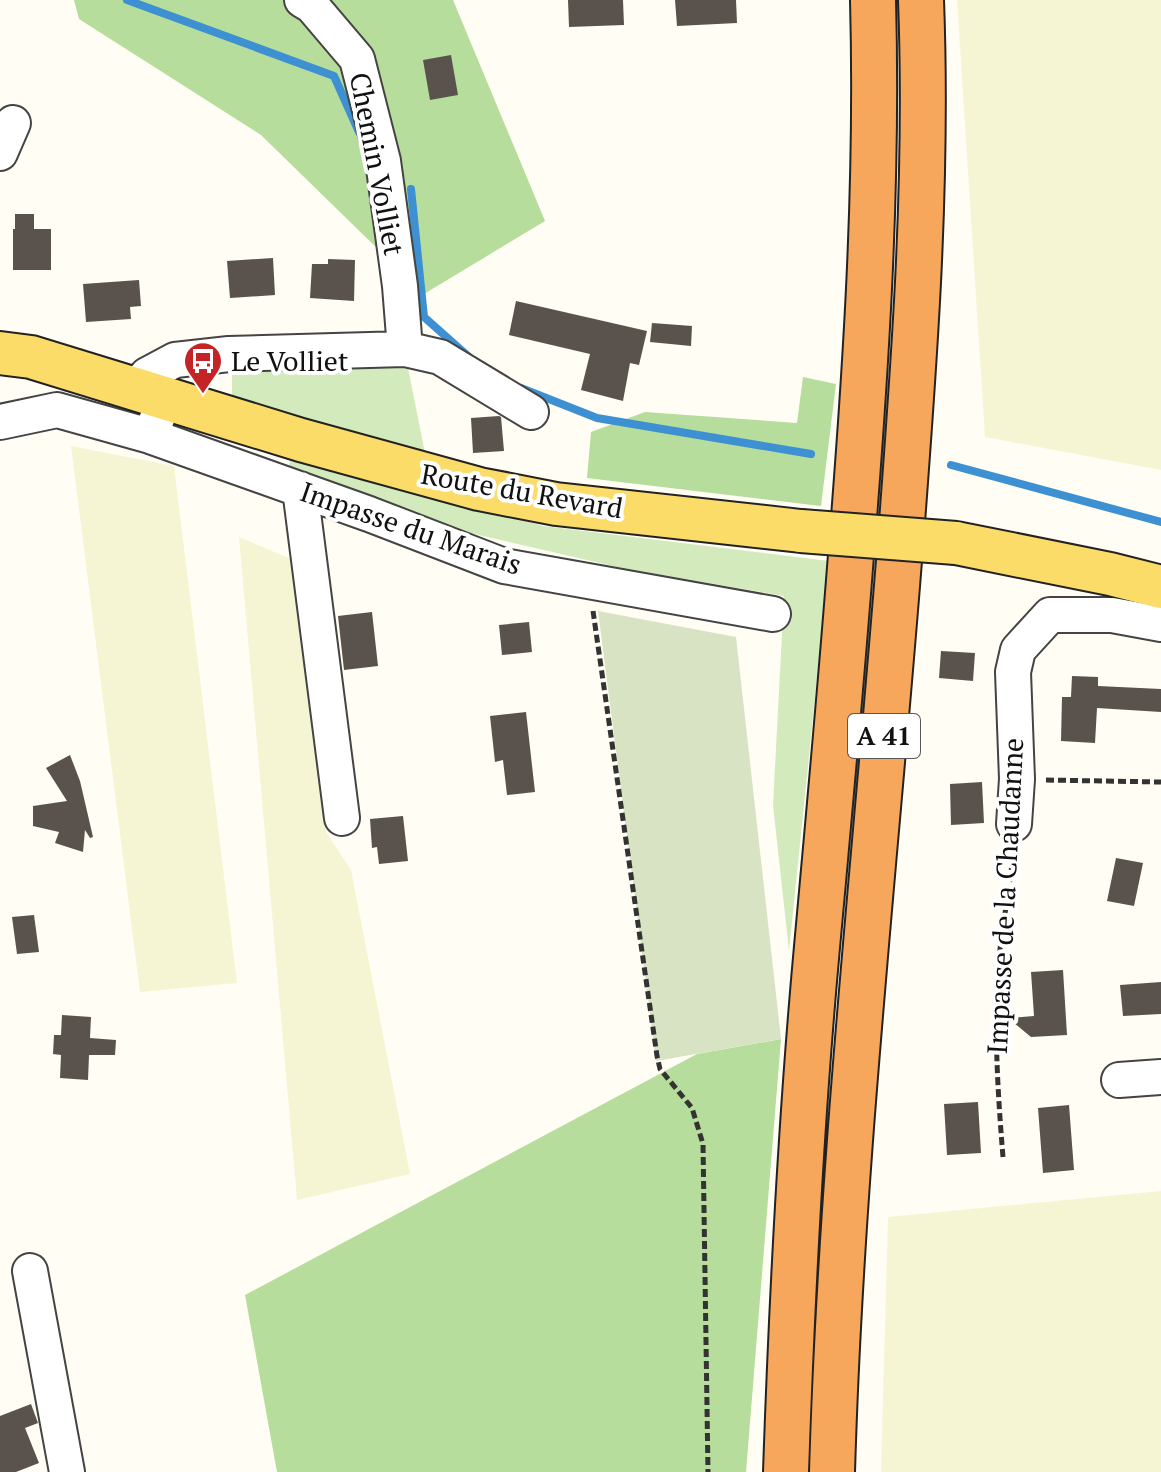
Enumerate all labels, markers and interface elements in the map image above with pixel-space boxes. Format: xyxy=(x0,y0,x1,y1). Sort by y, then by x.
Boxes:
street label: Chemin Volliet xyxy=(342,69,413,259)
bus stop icon: Le Volliet xyxy=(182,340,224,395)
place label: Le Volliet xyxy=(231,342,349,379)
street label: Route du Revard xyxy=(418,455,626,526)
street label: Impasse du Marais xyxy=(296,472,527,583)
road number: A 41 xyxy=(848,714,920,758)
street label: Impasse de la Chaudanne xyxy=(978,737,1031,1055)

